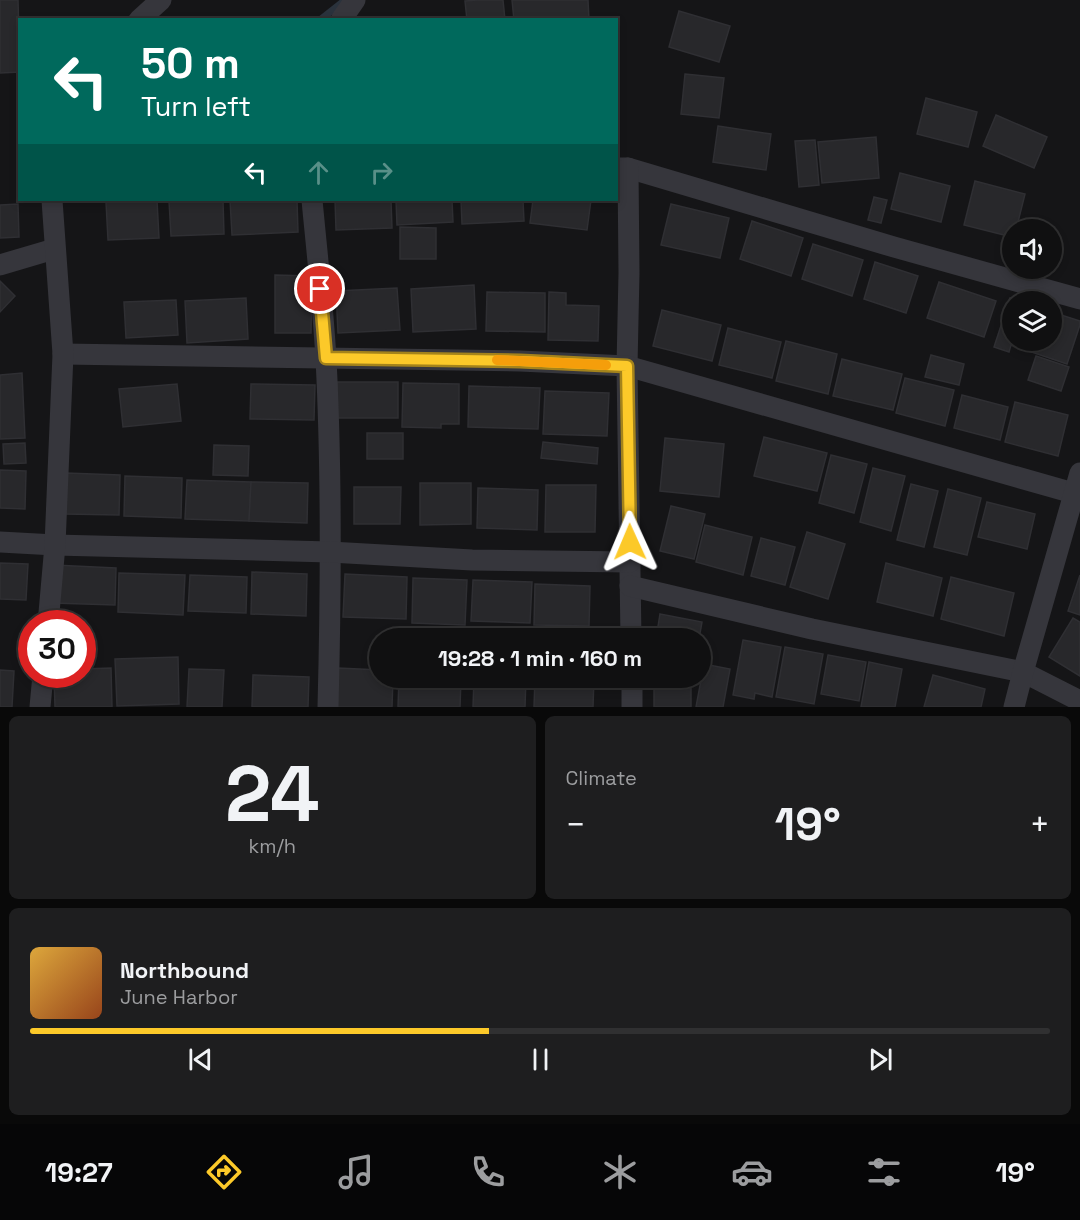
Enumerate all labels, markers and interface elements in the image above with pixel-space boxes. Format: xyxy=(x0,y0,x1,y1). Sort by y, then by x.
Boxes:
text: 50 m xyxy=(141,37,240,90)
icon: left xyxy=(42,42,120,120)
text: Turn left xyxy=(141,89,251,124)
icon: left xyxy=(239,156,272,189)
icon: ahead xyxy=(302,156,335,189)
icon: right xyxy=(365,156,398,189)
map controls xyxy=(1002,219,1062,351)
button: sound xyxy=(1002,219,1062,279)
pin xyxy=(294,263,345,314)
icon: arrive xyxy=(303,272,336,305)
button: layers xyxy=(1002,291,1062,351)
position arrow xyxy=(598,510,662,574)
speed limit sign: 30 xyxy=(18,610,96,688)
text: 19:28 · 1 min · 160 m xyxy=(438,644,642,672)
text: 24 xyxy=(225,744,320,844)
text: Climate xyxy=(566,765,637,791)
text: 19° xyxy=(775,796,841,853)
text: − xyxy=(566,804,586,846)
text: + xyxy=(1030,804,1050,846)
text: km/h xyxy=(248,833,296,859)
text: Northbound xyxy=(120,956,249,984)
text: June Harbor xyxy=(120,984,238,1010)
icon: previous xyxy=(184,1043,217,1076)
icon: pause xyxy=(524,1043,557,1076)
icon: next xyxy=(864,1043,897,1076)
icon: directions xyxy=(203,1151,245,1193)
icon: music xyxy=(335,1151,377,1193)
icon: phone xyxy=(467,1151,509,1193)
icon: climate xyxy=(599,1151,641,1193)
icon: car xyxy=(731,1151,773,1193)
icon: filters xyxy=(863,1151,905,1193)
text: 19:27 xyxy=(45,1155,113,1190)
text: 19° xyxy=(995,1155,1035,1190)

